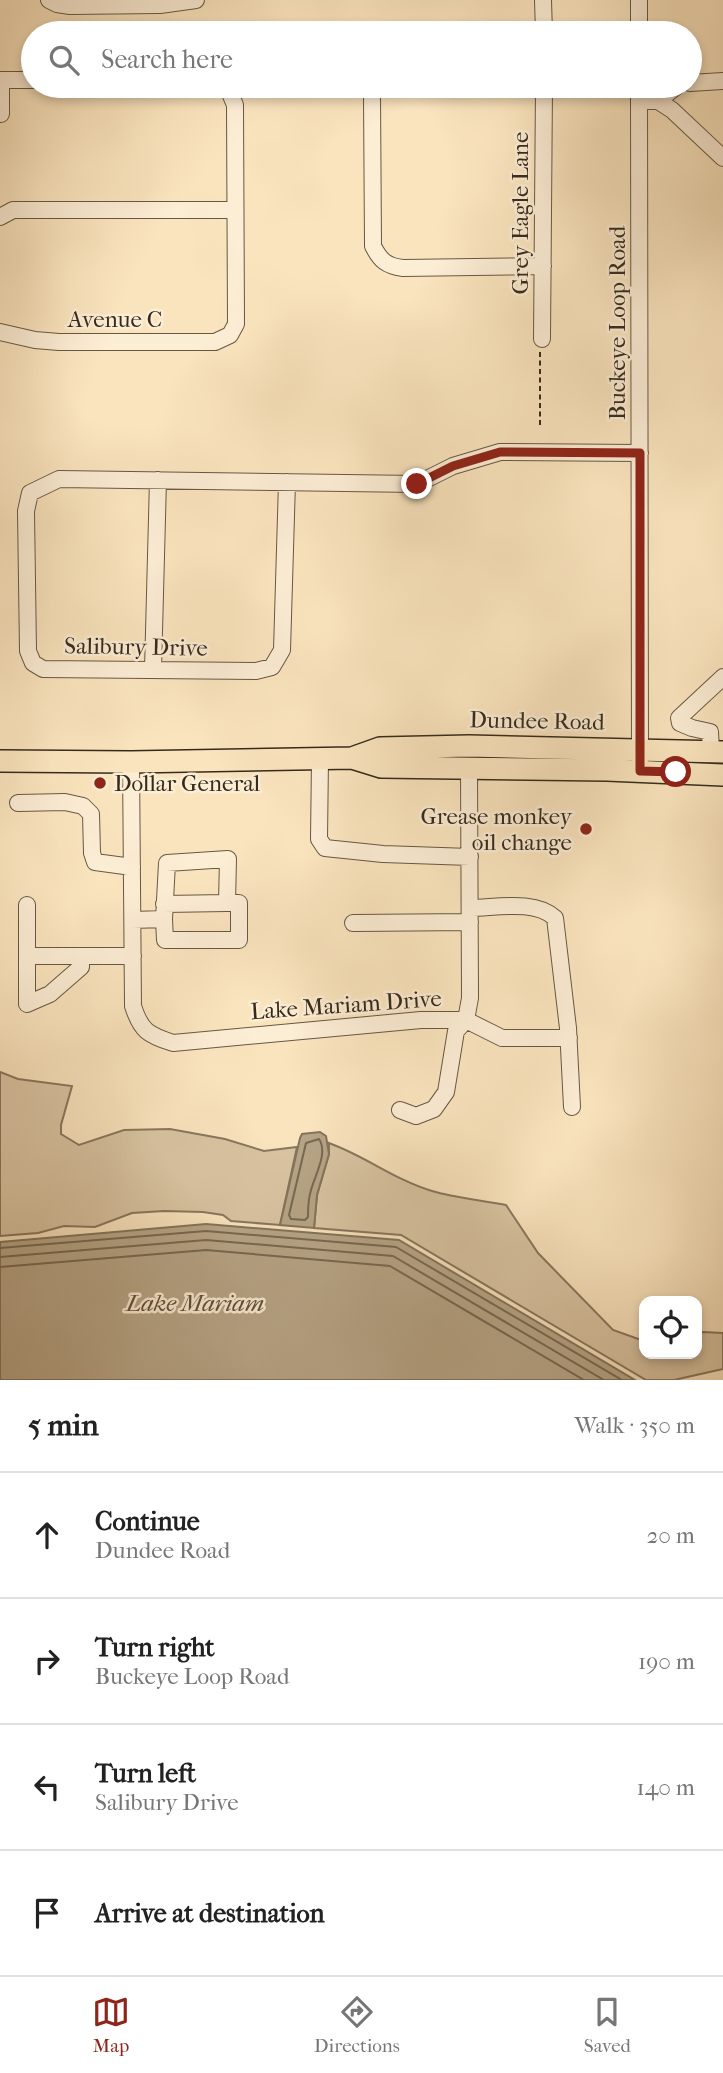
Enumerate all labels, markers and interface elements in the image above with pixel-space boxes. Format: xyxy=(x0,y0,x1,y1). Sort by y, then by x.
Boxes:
search box xyxy=(21,21,702,98)
icon: search xyxy=(45,41,83,79)
text: Search here xyxy=(101,44,233,75)
street label: Grey Eagle Lane xyxy=(507,132,534,294)
street label: Buckeye Loop Road xyxy=(604,225,631,420)
street label: Avenue C xyxy=(67,306,162,333)
route end xyxy=(401,468,432,499)
street label: Salibury Drive xyxy=(64,632,208,662)
street label: Dundee Road xyxy=(469,706,605,736)
route start xyxy=(660,756,691,787)
place label: Dollar General xyxy=(114,770,261,797)
marker: Dollar General xyxy=(92,775,108,791)
place label: Grease monkey oil change xyxy=(421,803,573,856)
marker: Grease monkey oil change xyxy=(578,821,594,837)
street label: Lake Mariam Drive xyxy=(250,985,442,1025)
water label: Lake Mariam xyxy=(124,1289,264,1317)
map controls xyxy=(639,1296,702,1359)
button: locate xyxy=(639,1296,702,1359)
text: 5 min xyxy=(28,1408,99,1443)
text: Walk · 350 m xyxy=(575,1412,695,1439)
text: Continue xyxy=(95,1506,200,1537)
icon: ahead xyxy=(28,1516,66,1554)
text: 20 m xyxy=(646,1522,695,1549)
text: Dundee Road xyxy=(95,1537,230,1564)
text: Turn right xyxy=(95,1632,215,1663)
icon: right xyxy=(28,1642,66,1680)
text: 190 m xyxy=(638,1648,695,1675)
text: Buckeye Loop Road xyxy=(95,1663,289,1690)
text: Turn left xyxy=(95,1758,196,1789)
icon: left xyxy=(28,1768,66,1806)
text: 140 m xyxy=(636,1774,695,1801)
text: Salibury Drive xyxy=(95,1789,239,1816)
icon: arrive xyxy=(28,1894,66,1932)
text: Arrive at destination xyxy=(95,1898,325,1929)
tab: Map xyxy=(92,1993,130,2057)
tab: Directions xyxy=(314,1993,400,2057)
tab: Saved xyxy=(584,1993,631,2057)

